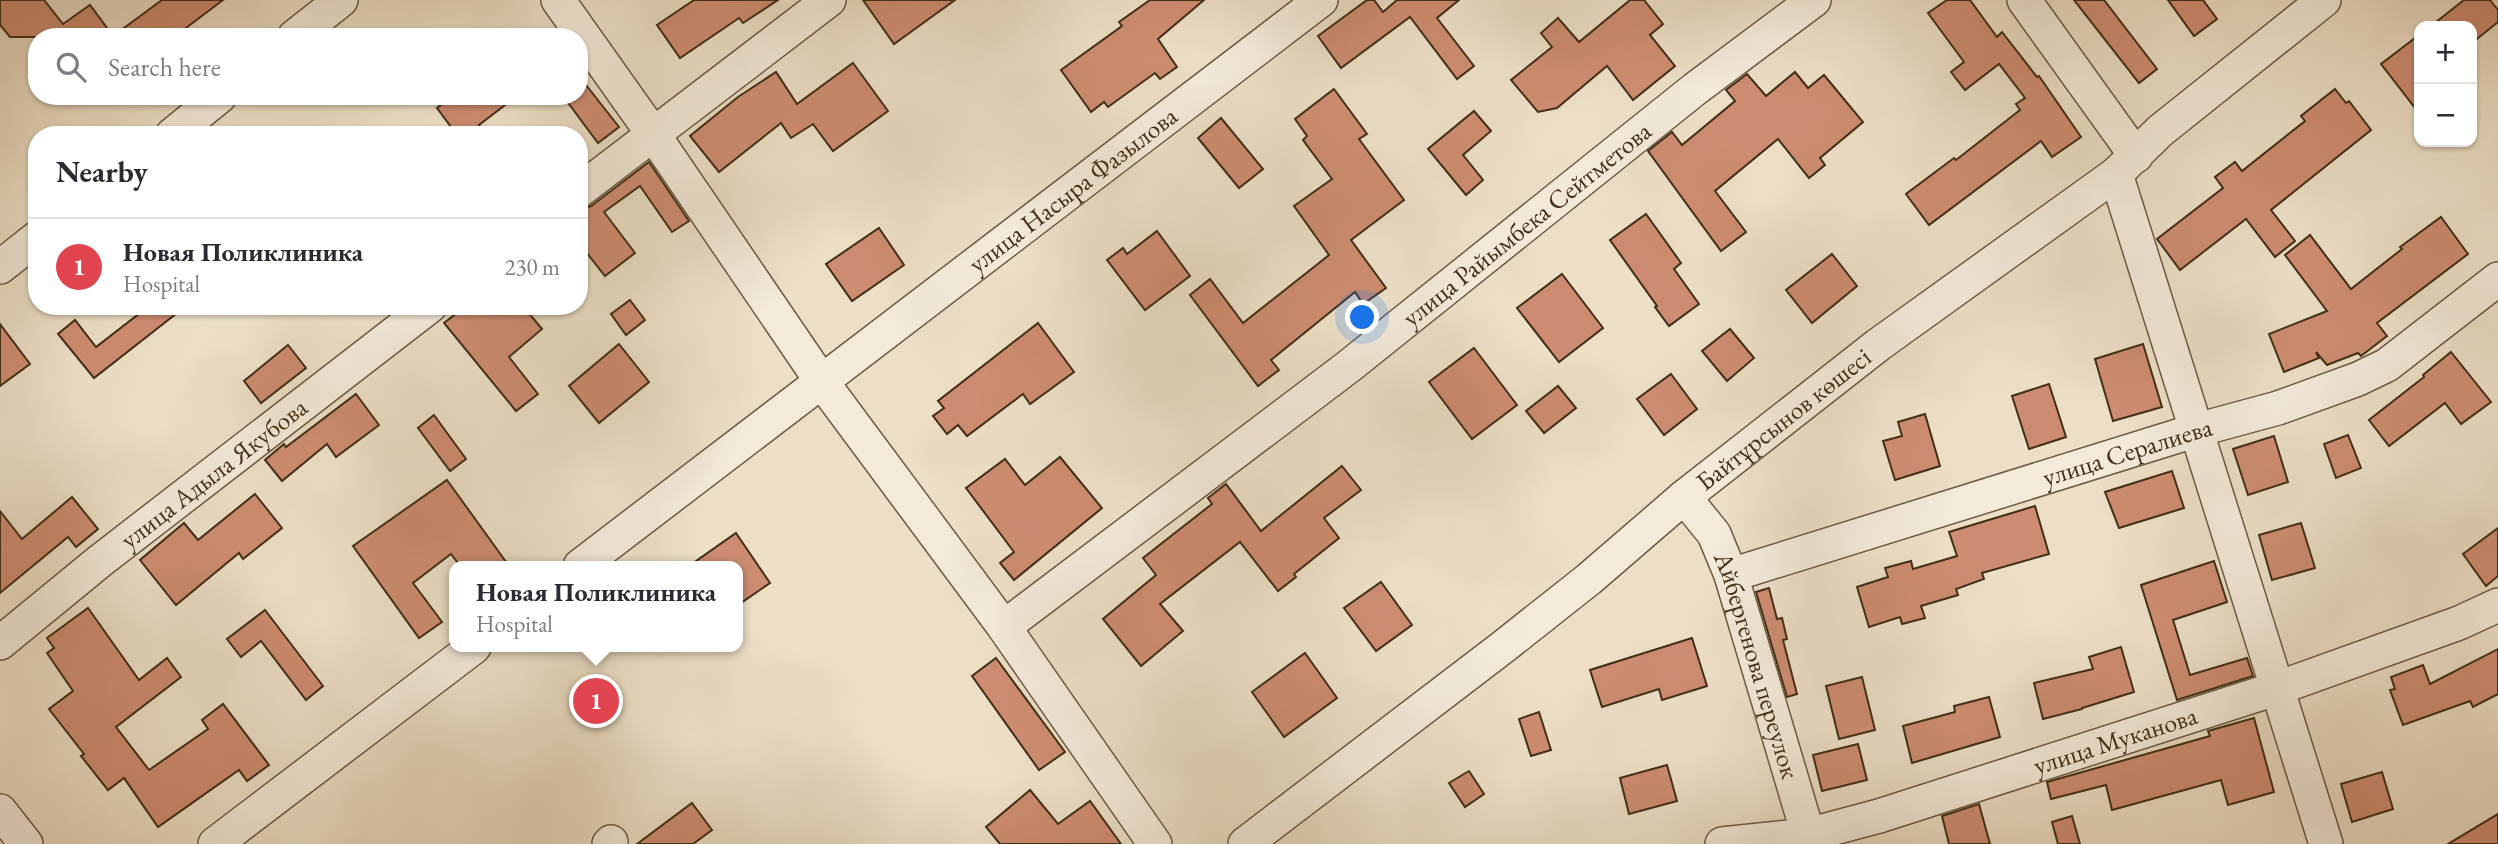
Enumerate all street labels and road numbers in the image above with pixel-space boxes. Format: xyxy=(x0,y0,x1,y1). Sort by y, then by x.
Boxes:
street label: улица Насыра Фазылова xyxy=(961,98,1185,280)
street label: улица Райымбека Сейтметова xyxy=(1395,113,1659,334)
street label: Байтұрсынов көшесі xyxy=(1689,340,1878,498)
street label: улица Адыла Якубова xyxy=(113,390,315,556)
street label: улица Сералиева xyxy=(2038,410,2216,494)
street label: Айбергенова переулок xyxy=(1706,546,1808,783)
street label: улица Муканова xyxy=(2029,698,2202,782)

